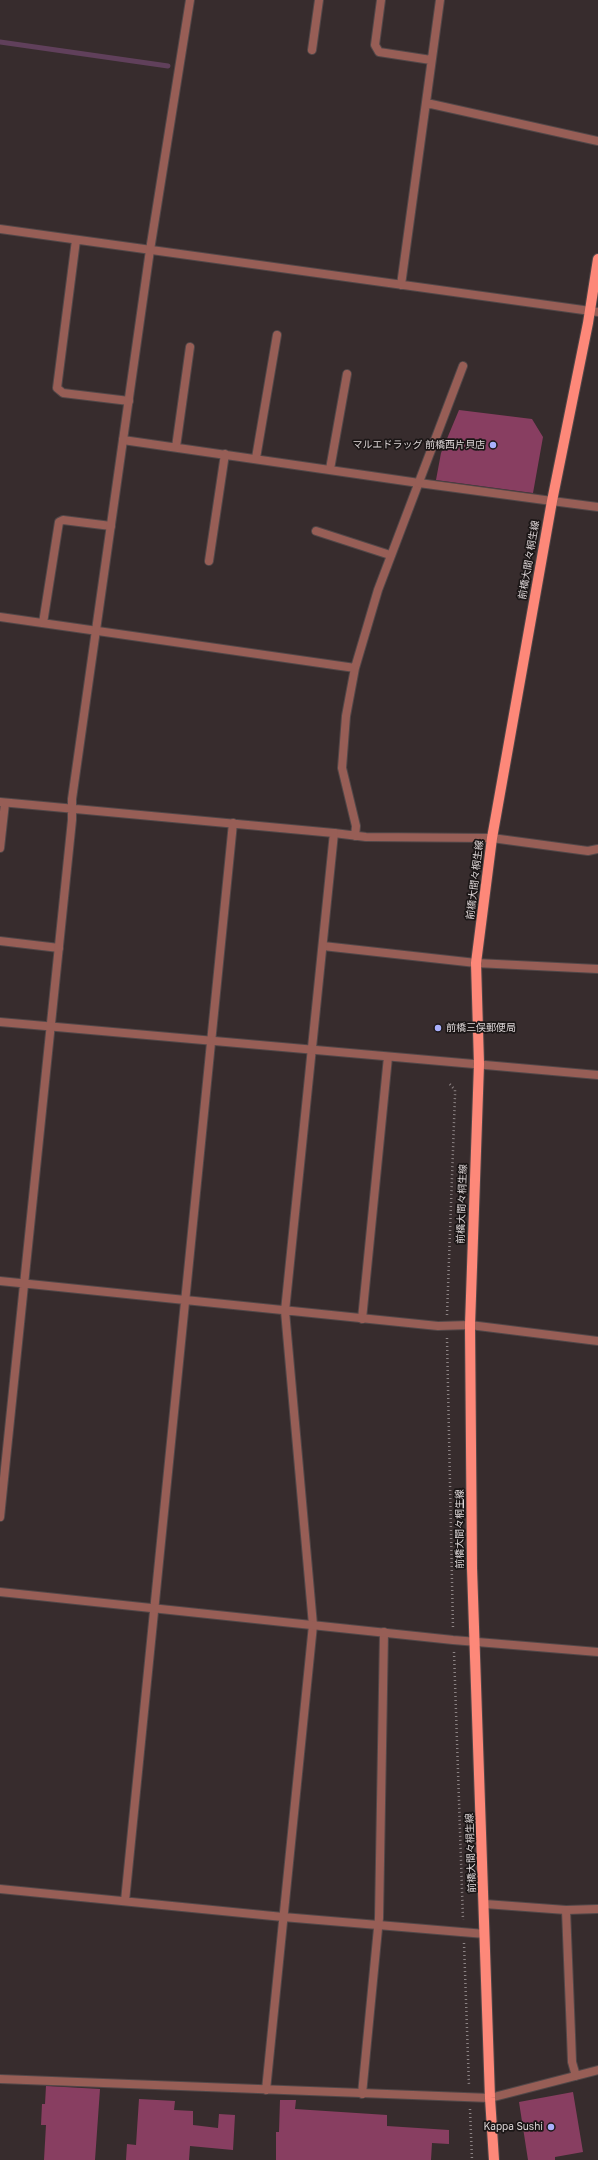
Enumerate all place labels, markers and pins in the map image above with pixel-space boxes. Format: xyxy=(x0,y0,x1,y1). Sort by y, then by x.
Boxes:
place label: マルエドラッグ 前橋西片貝店 xyxy=(353,439,485,451)
marker: マルエドラッグ 前橋西片貝店 xyxy=(488,440,498,450)
place label: 前橋三俣郵便局 xyxy=(446,1022,516,1034)
marker: 前橋三俣郵便局 xyxy=(433,1023,443,1033)
place label: Kappa Sushi xyxy=(484,2121,543,2133)
marker: Kappa Sushi xyxy=(546,2122,556,2132)

